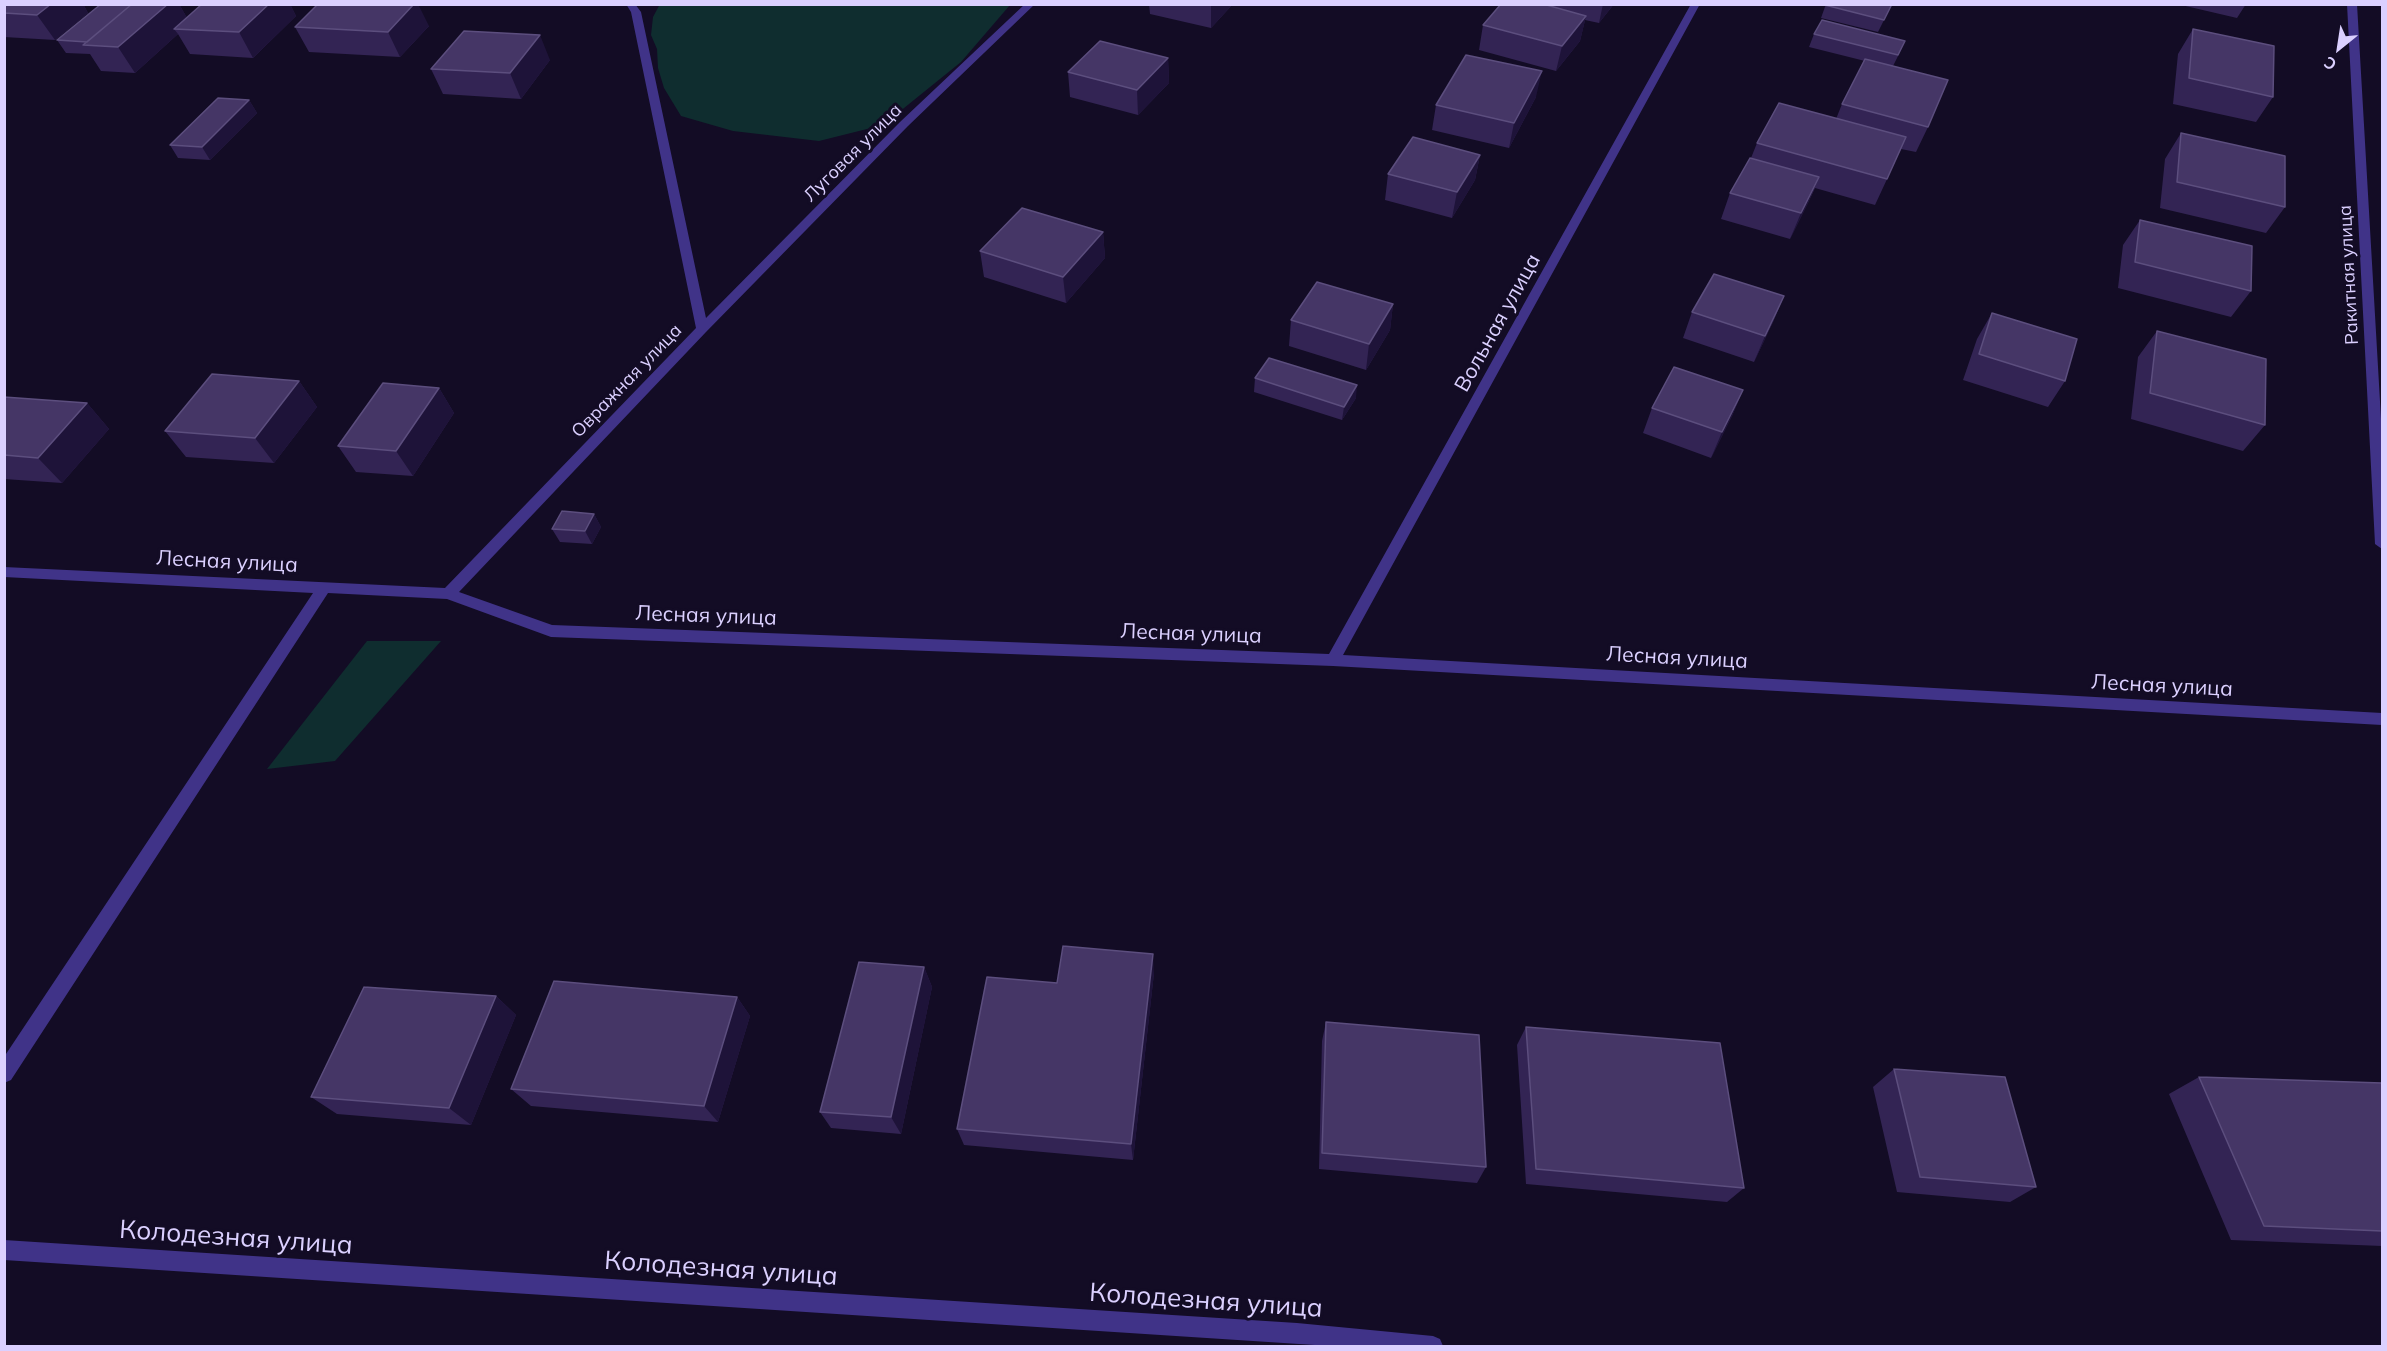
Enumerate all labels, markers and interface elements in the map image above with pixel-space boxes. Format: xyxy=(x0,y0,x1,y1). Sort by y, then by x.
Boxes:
north arrow xyxy=(2309,18,2369,78)
text: С xyxy=(2320,52,2340,75)
street label: Луговая улица xyxy=(799,99,907,207)
street label: Ракитная улица xyxy=(2335,205,2363,345)
street label: Вольная улица xyxy=(1450,250,1546,396)
street label: Овражная улица xyxy=(567,320,687,442)
street label: Лесная улица xyxy=(156,546,298,578)
street label: Лесная улица xyxy=(635,601,777,631)
street label: Лесная улица xyxy=(1120,619,1262,649)
street label: Лесная улица xyxy=(1606,642,1748,674)
street label: Лесная улица xyxy=(2091,670,2233,702)
street label: Колодезная улица xyxy=(118,1214,354,1262)
street label: Колодезная улица xyxy=(603,1245,839,1293)
street label: Колодезная улица xyxy=(1088,1277,1324,1325)

